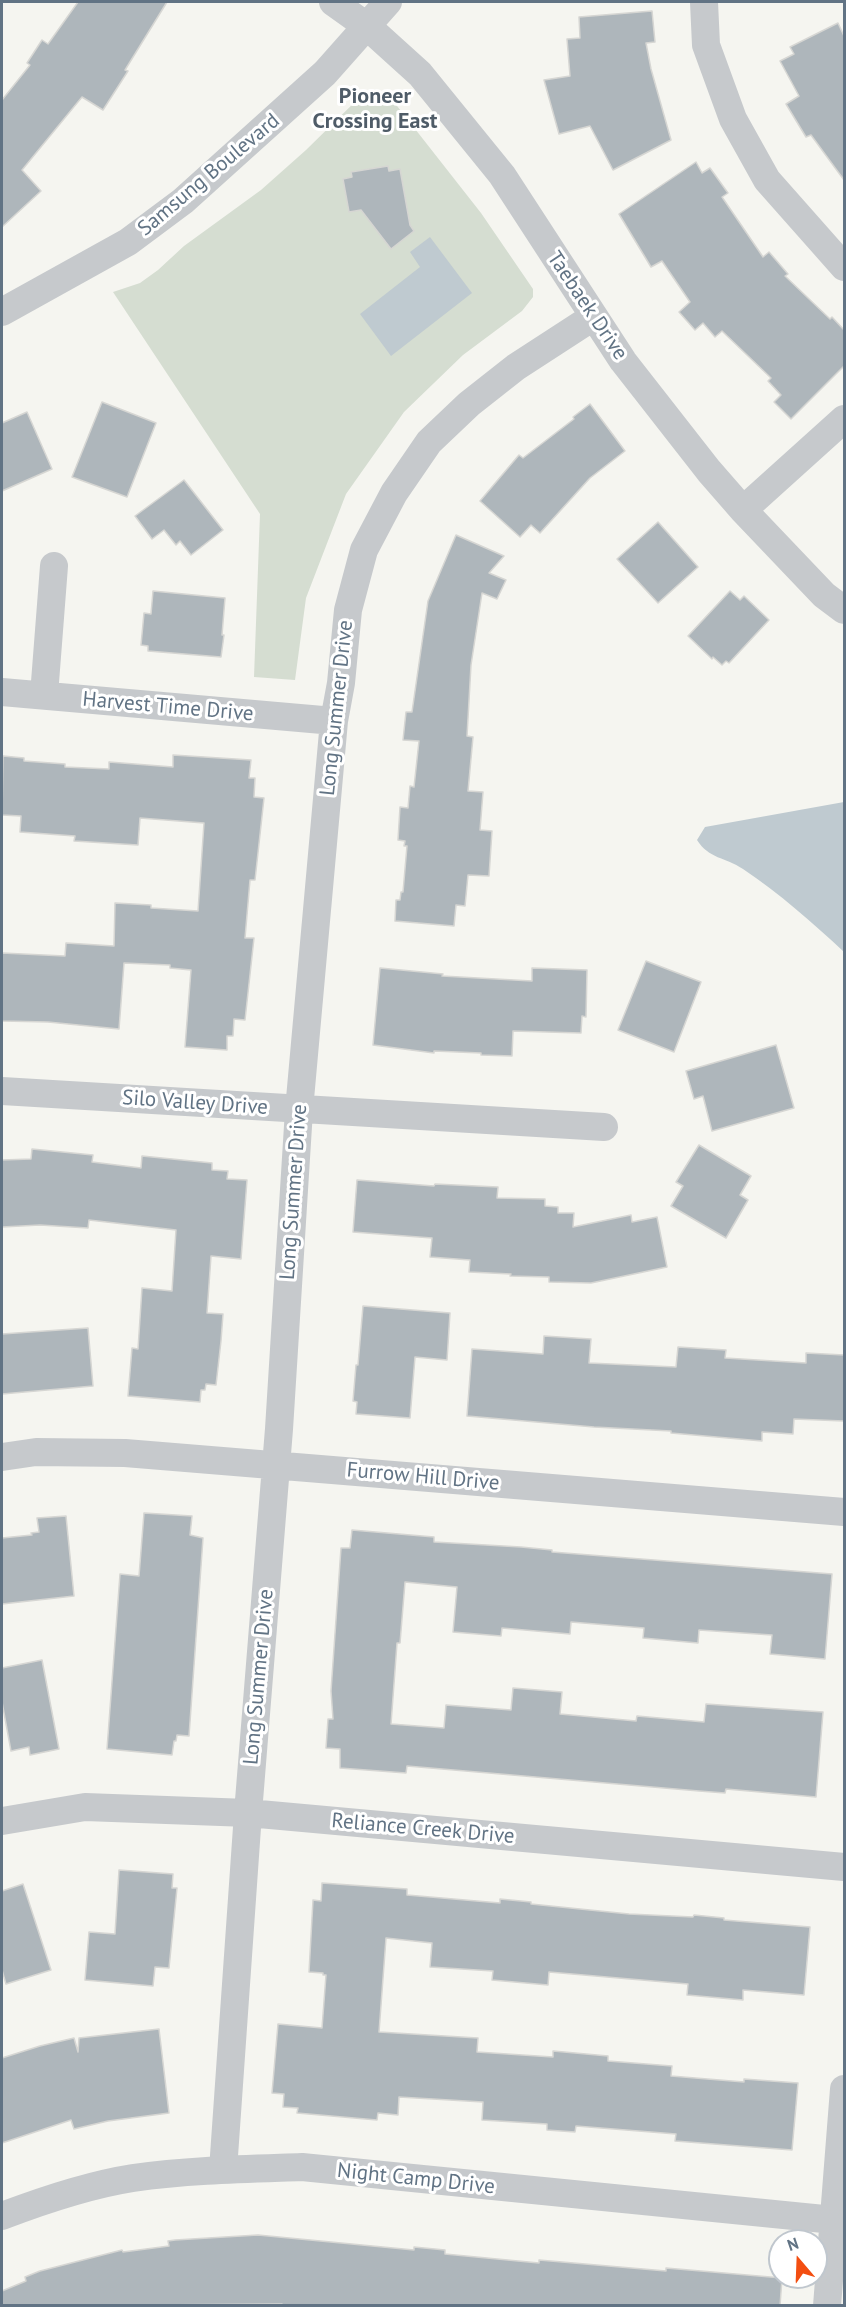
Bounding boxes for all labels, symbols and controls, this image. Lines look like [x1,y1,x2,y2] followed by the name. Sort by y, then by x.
[313,84,437,136] district label: Pioneer Crossing East
[133,108,285,242] street label: Samsung Boulevard
[541,247,633,365] street label: Taebaek Drive
[315,619,359,797] street label: Long Summer Drive
[81,687,255,727] street label: Harvest Time Drive
[121,1085,269,1121] street label: Silo Valley Drive
[275,1103,313,1281] street label: Long Summer Drive
[346,1458,500,1496] street label: Furrow Hill Drive
[239,1588,279,1766] street label: Long Summer Drive
[330,1808,516,1850] street label: Reliance Creek Drive
[336,2158,496,2200] street label: Night Camp Drive
[768,2229,828,2289] north arrow
[785,2233,801,2255] text: N

